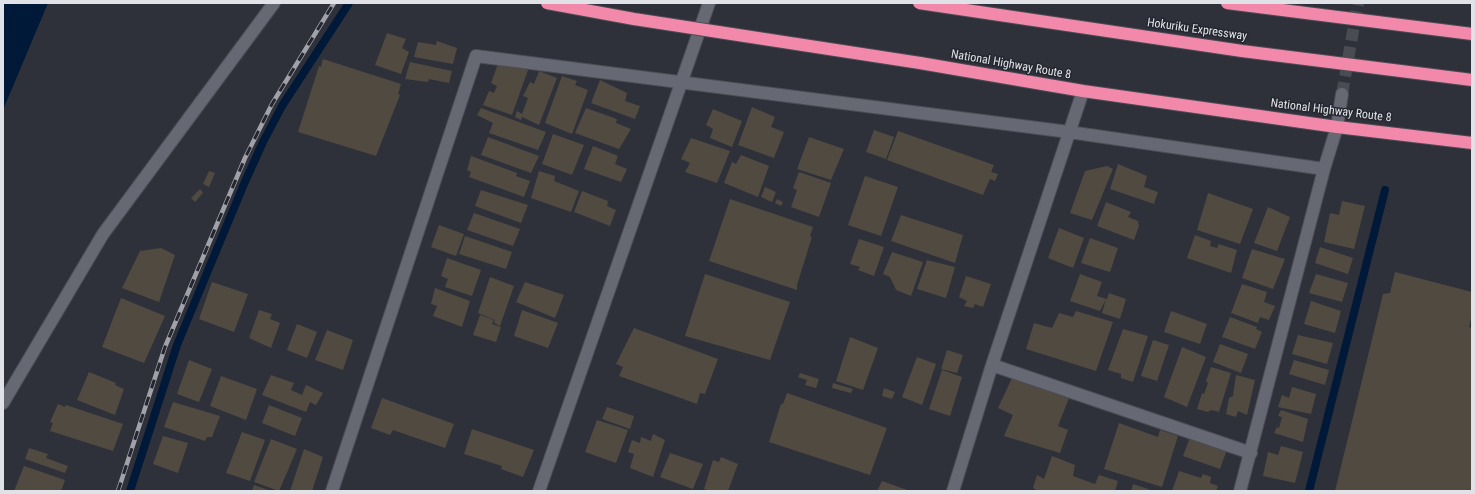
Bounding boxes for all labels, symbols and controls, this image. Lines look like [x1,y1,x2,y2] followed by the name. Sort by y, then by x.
[1146,16,1248,44] street label: Hokuriku Expressway
[950,47,1072,83] street label: National Highway Route 8
[1270,96,1392,126] street label: National Highway Route 8

